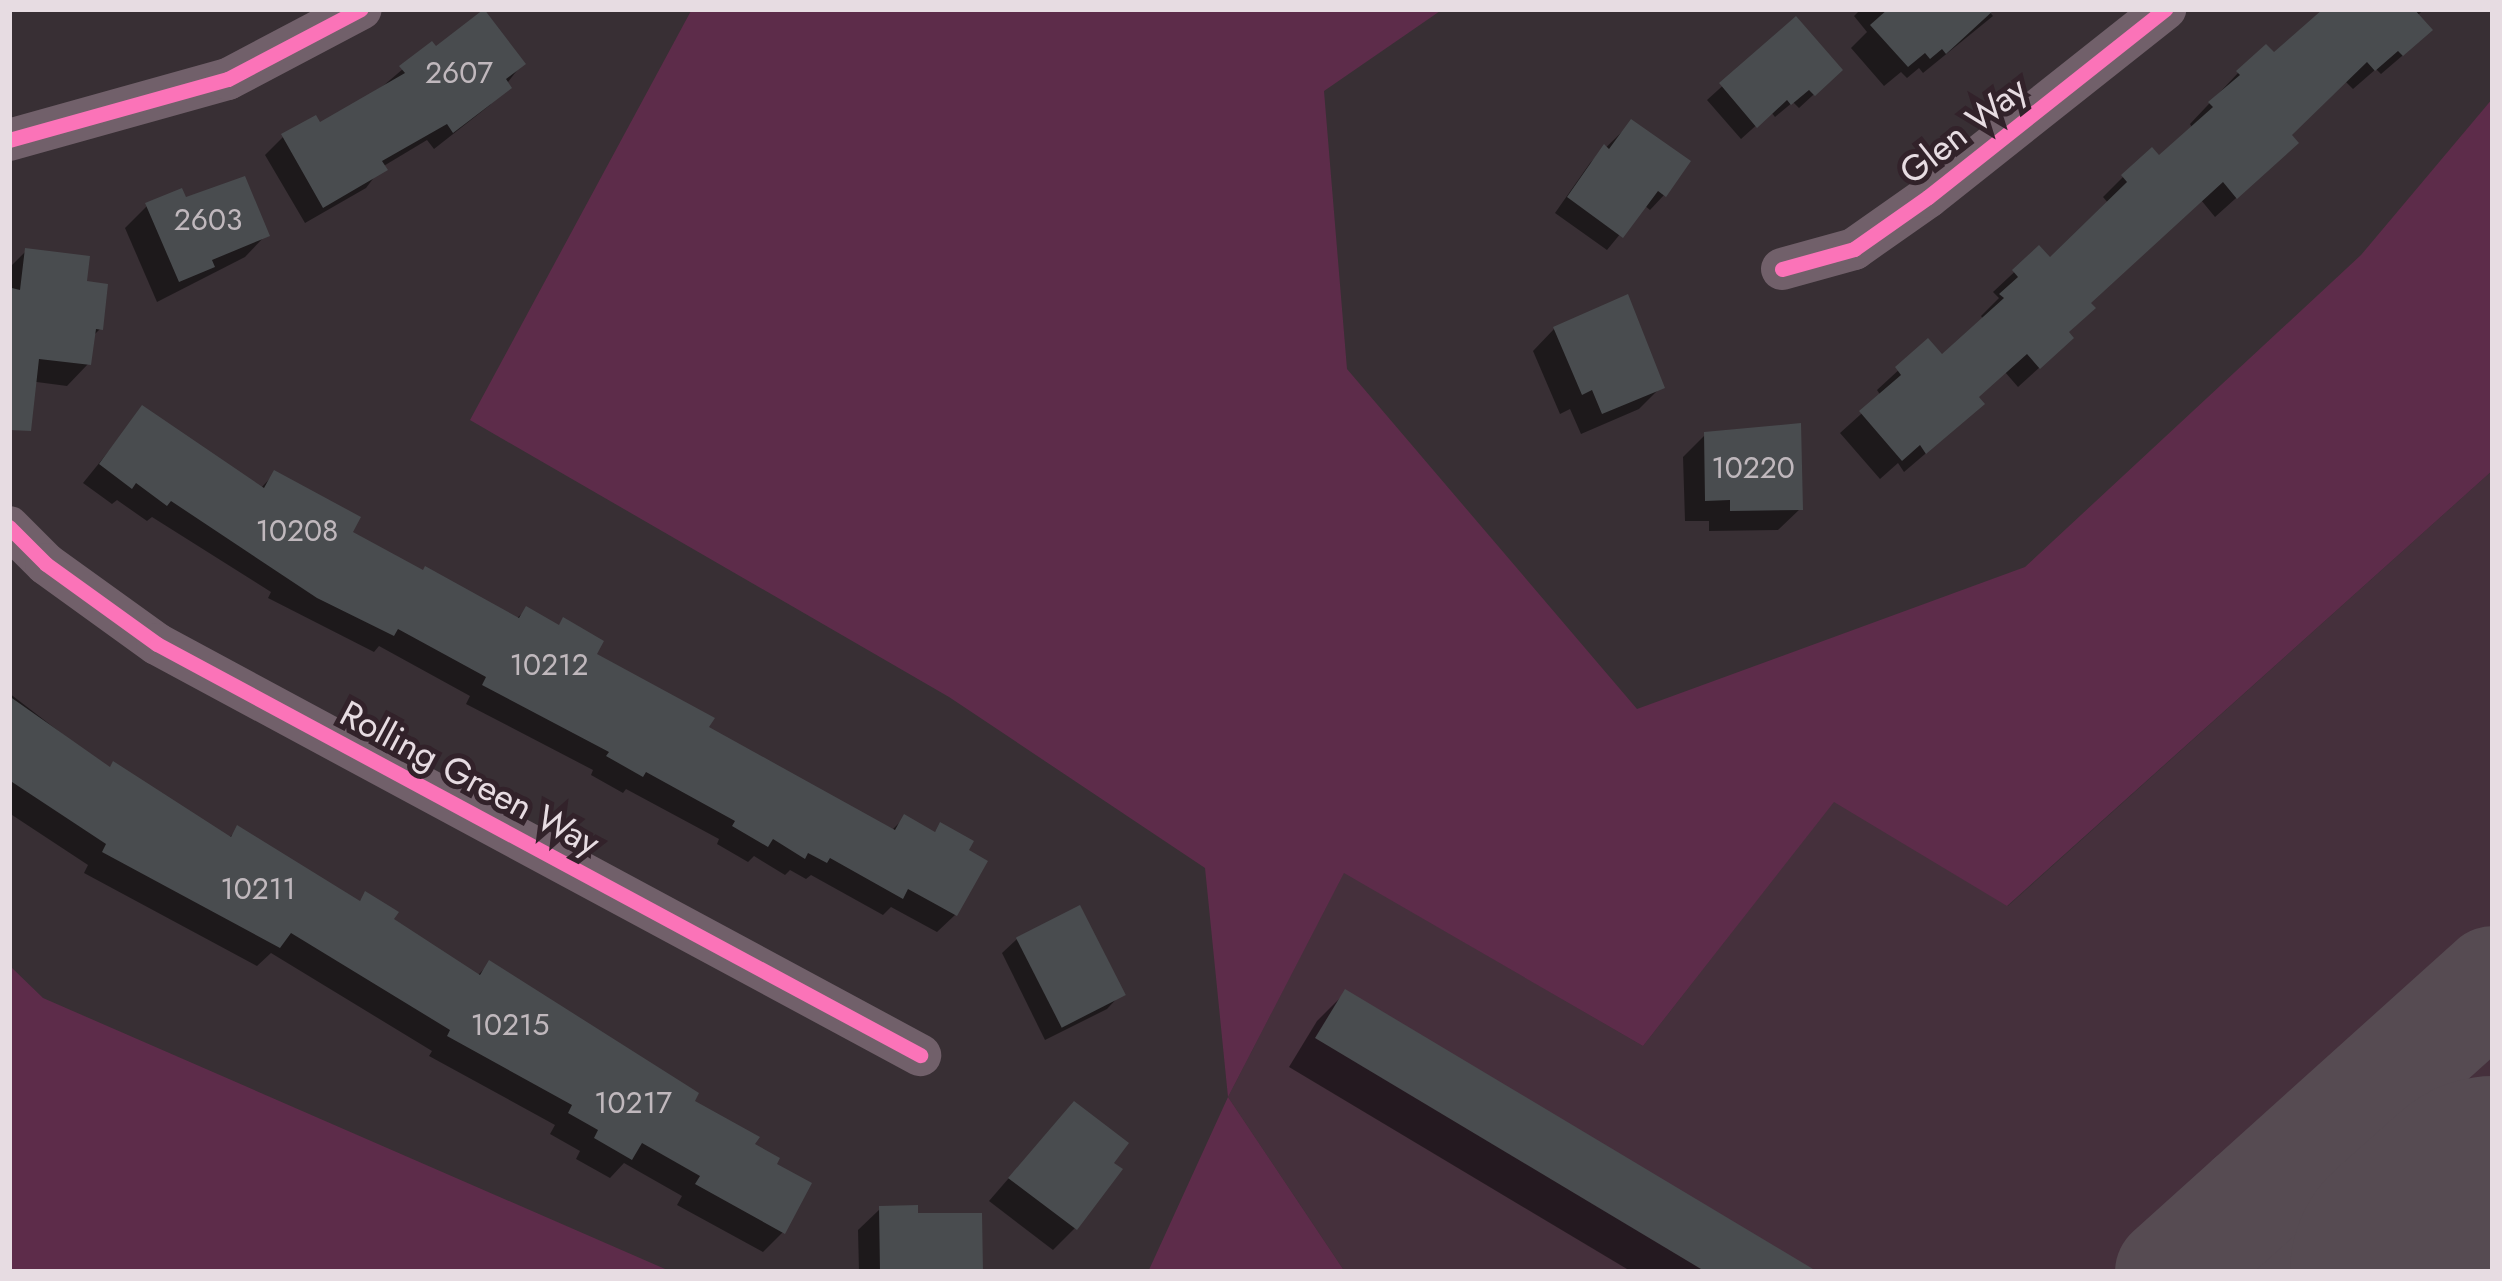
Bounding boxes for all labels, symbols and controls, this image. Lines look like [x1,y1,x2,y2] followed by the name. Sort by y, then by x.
[425,55,493,91] house number: 2607
[1891,67,2035,193] street label: Glen Way
[174,202,242,238] house number: 2603
[1711,450,1795,486] house number: 10220
[256,513,338,549] house number: 10208
[509,647,589,683] house number: 10212
[333,691,607,865] street label: Rolling Green Way
[220,871,296,907] house number: 10211
[471,1007,549,1043] house number: 10215
[594,1085,672,1121] house number: 10217

